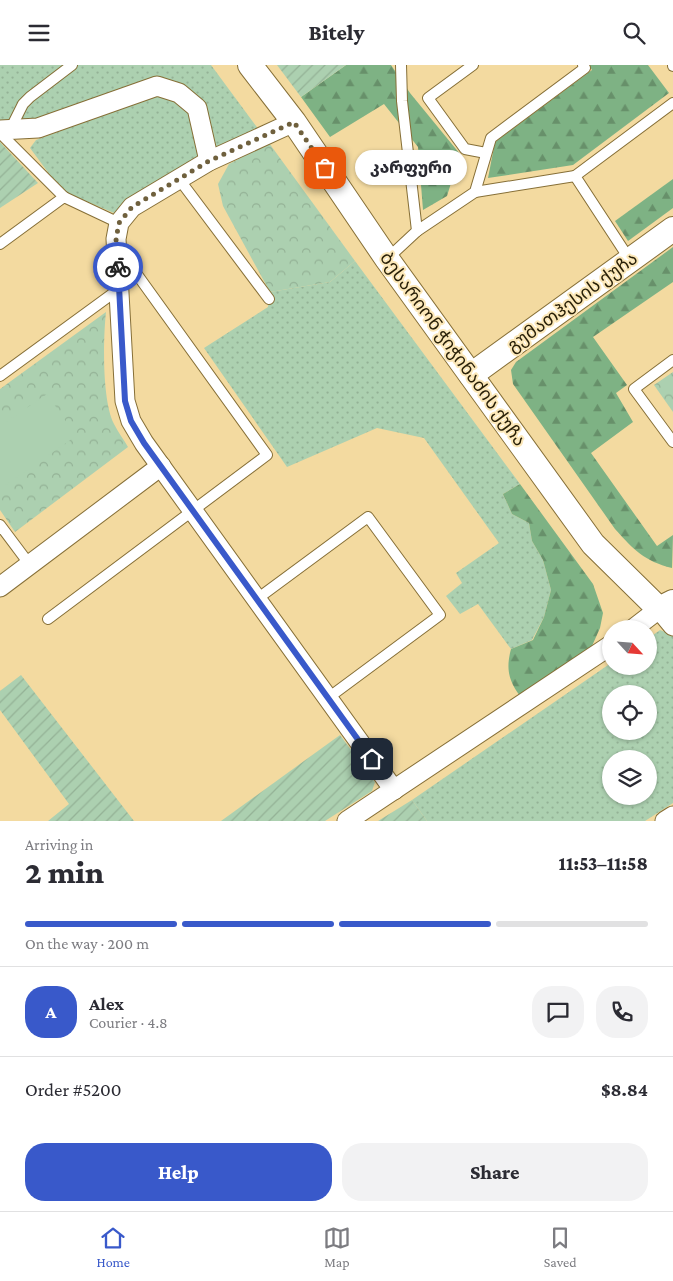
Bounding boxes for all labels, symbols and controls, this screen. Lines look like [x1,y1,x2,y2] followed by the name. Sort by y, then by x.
[25,19,53,47] icon: menu
[620,19,648,47] icon: search
[309,20,364,45] text: Bitely
[304,147,346,189] pin
[355,151,468,185] callout: კარფური
[311,154,339,182] icon: bag
[370,159,452,176] text: კარფური
[93,242,143,292] courier
[375,248,530,450] street label: ბესარიონ ჭიჭინაძის ქუჩა
[503,248,642,357] street label: გუმათჰესის ქუჩა
[104,253,132,281] icon: bike
[602,620,658,675] north arrow
[602,620,657,805] map controls
[602,685,657,740] button: locate
[351,738,393,780] pin
[358,745,386,773] icon: home
[602,750,657,805] button: layers
[25,836,93,853] text: Arriving in
[559,853,648,874] text: 11:53–11:58
[25,854,104,890] text: 2 min
[25,935,149,952] text: On the way · 200 m
[532,986,584,1038] button: chat
[596,986,648,1038] button: phone
[89,993,124,1014] text: Alex
[45,1001,57,1022] text: A
[89,1014,168,1031] text: Courier · 4.8
[25,1079,122,1100] text: Order #5200
[601,1079,648,1100] text: $8.84
[25,1143,332,1201] button: Help
[342,1143,648,1201] button: Share
[96,1224,130,1270] tab: Home
[323,1224,351,1270] tab: Map
[544,1224,577,1270] tab: Saved

